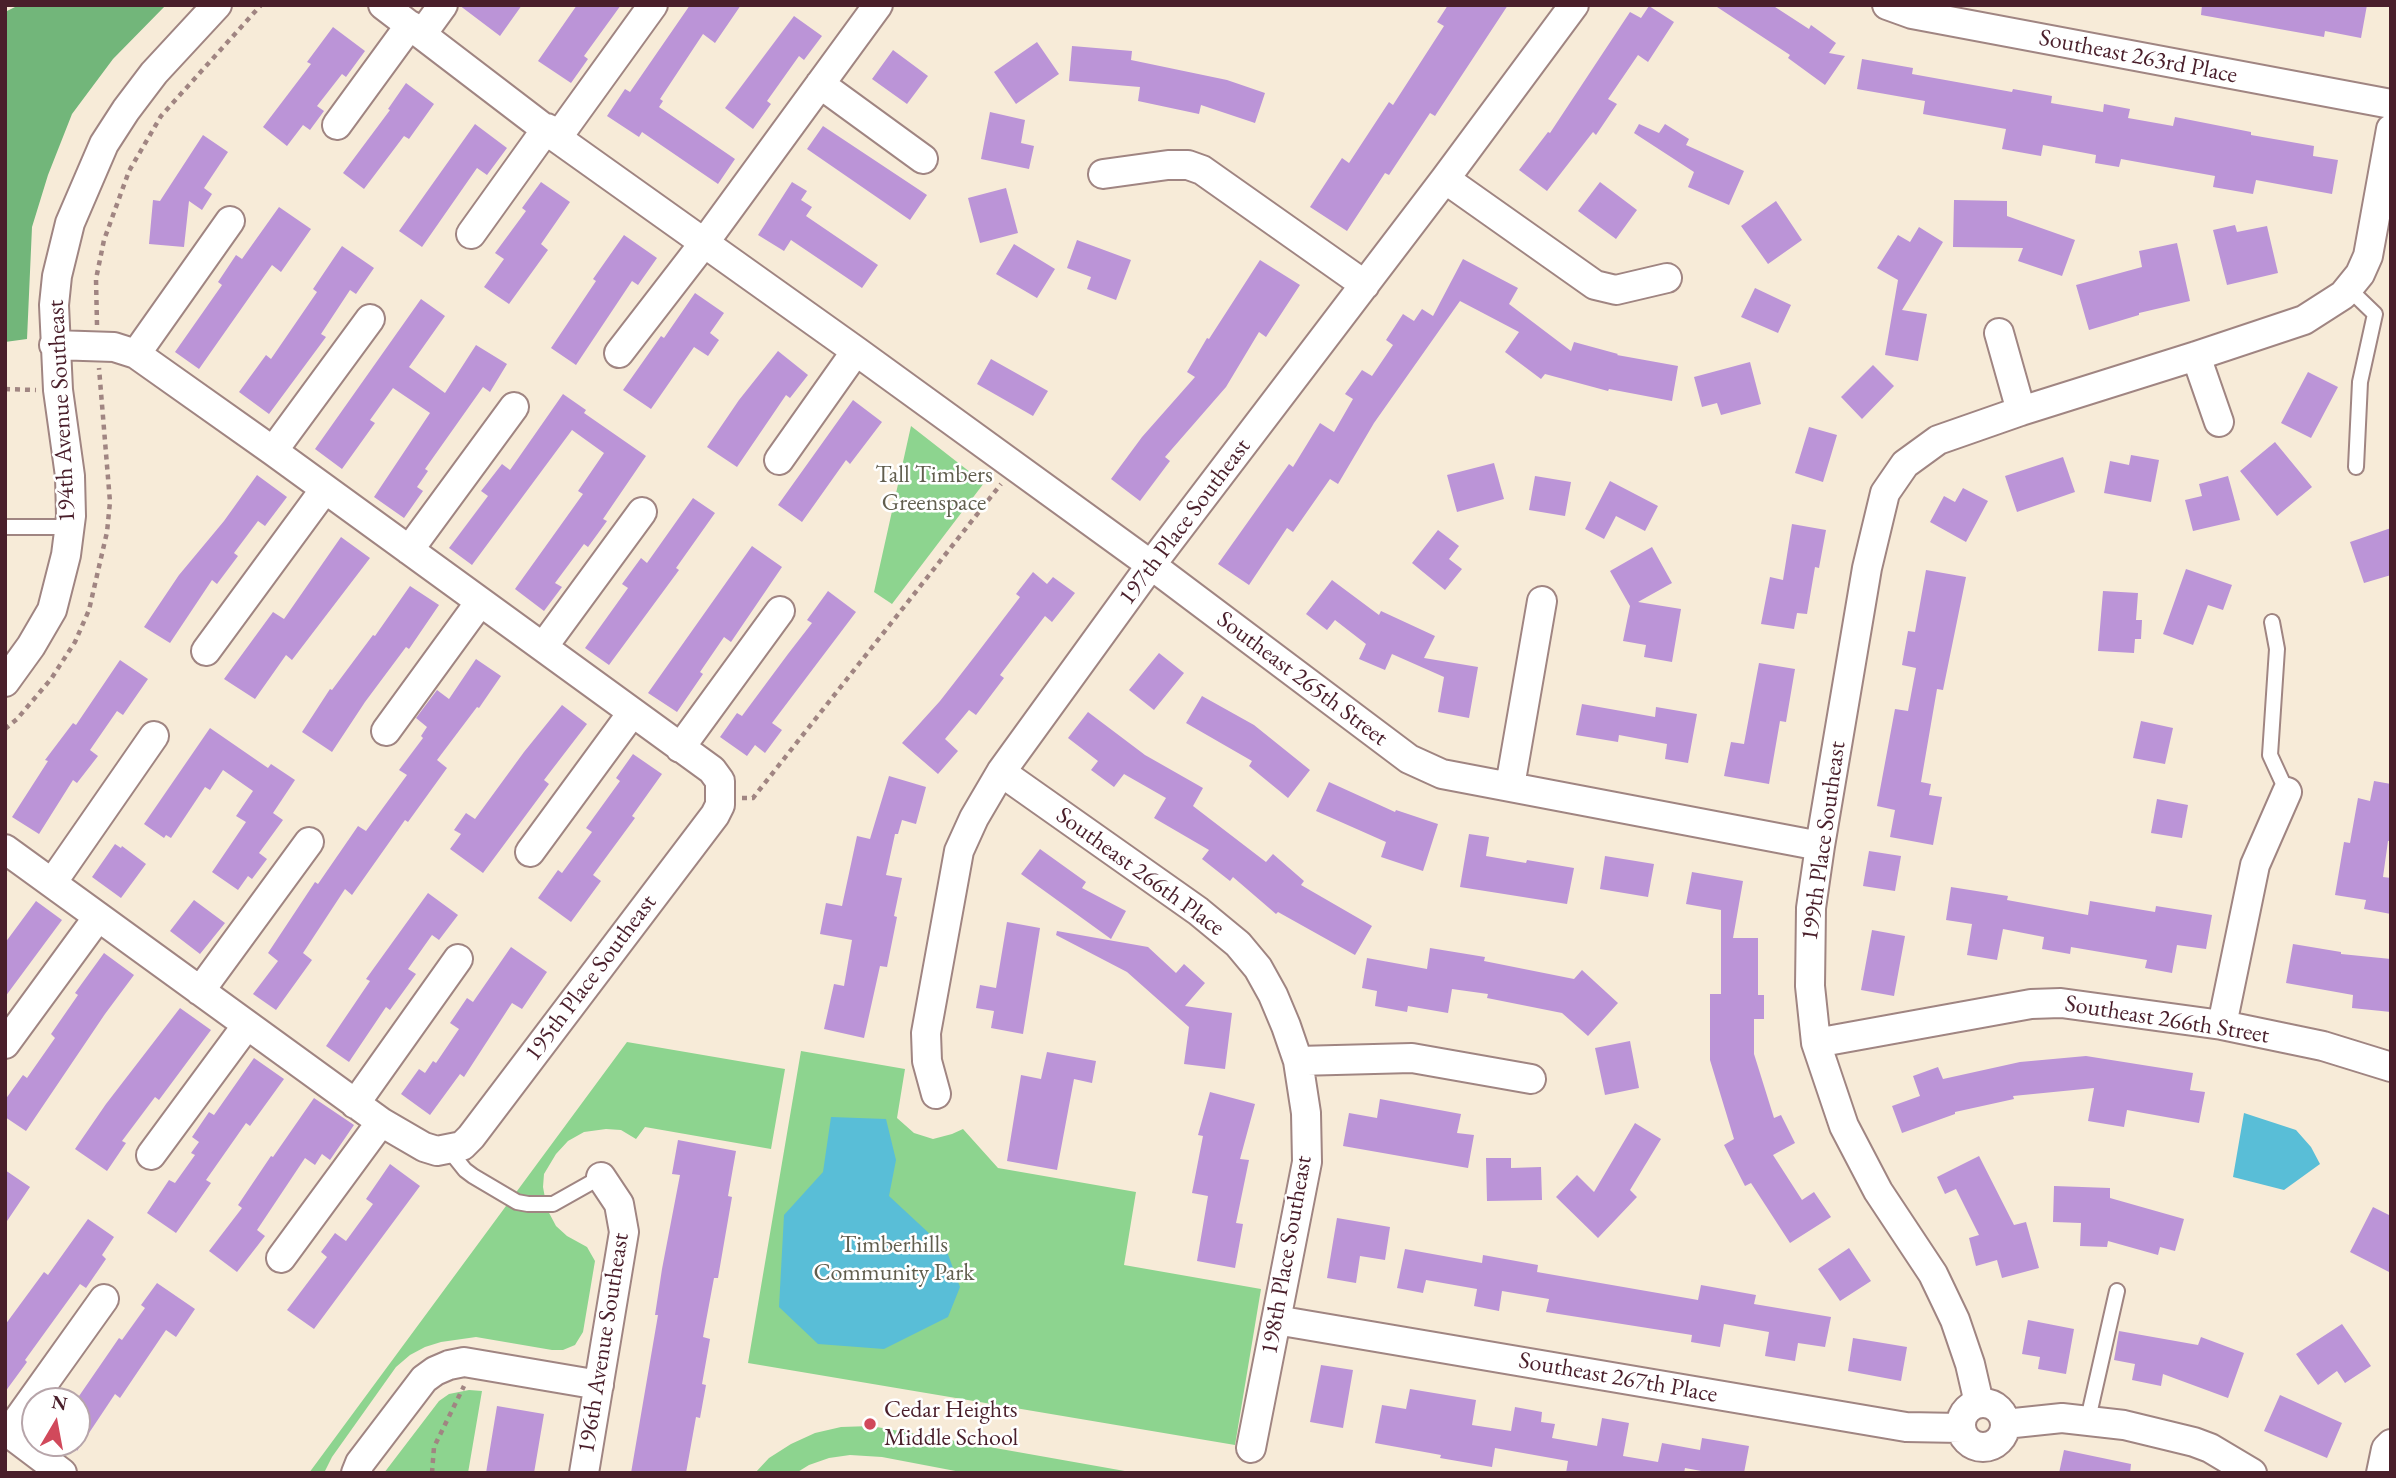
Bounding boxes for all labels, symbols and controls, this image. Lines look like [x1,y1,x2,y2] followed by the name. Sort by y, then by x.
[2036,24,2240,90] street label: Southeast 263rd Place
[42,299,82,523] street label: 194th Avenue Southeast
[1113,433,1257,611] street label: 197th Place Southeast
[875,461,993,517] park label: Tall Timbers Greenspace
[1211,605,1393,753] street label: Southeast 265th Street
[1796,739,1852,943] street label: 199th Place Southeast
[1050,801,1230,943] street label: Southeast 266th Place
[519,889,663,1067] street label: 195th Place Southeast
[2063,990,2271,1050] street label: Southeast 266th Street
[1255,1153,1319,1357] street label: 198th Place Southeast
[572,1231,636,1455] street label: 196th Avenue Southeast
[813,1231,975,1287] park label: Timberhills Community Park
[1516,1346,1720,1410] street label: Southeast 267th Place
[21,1387,91,1457] north arrow
[50,1389,69,1416] text: N
[884,1396,1018,1452] place label: Cedar Heights Middle School
[862,1416,878,1432] marker: Cedar Heights Middle School

